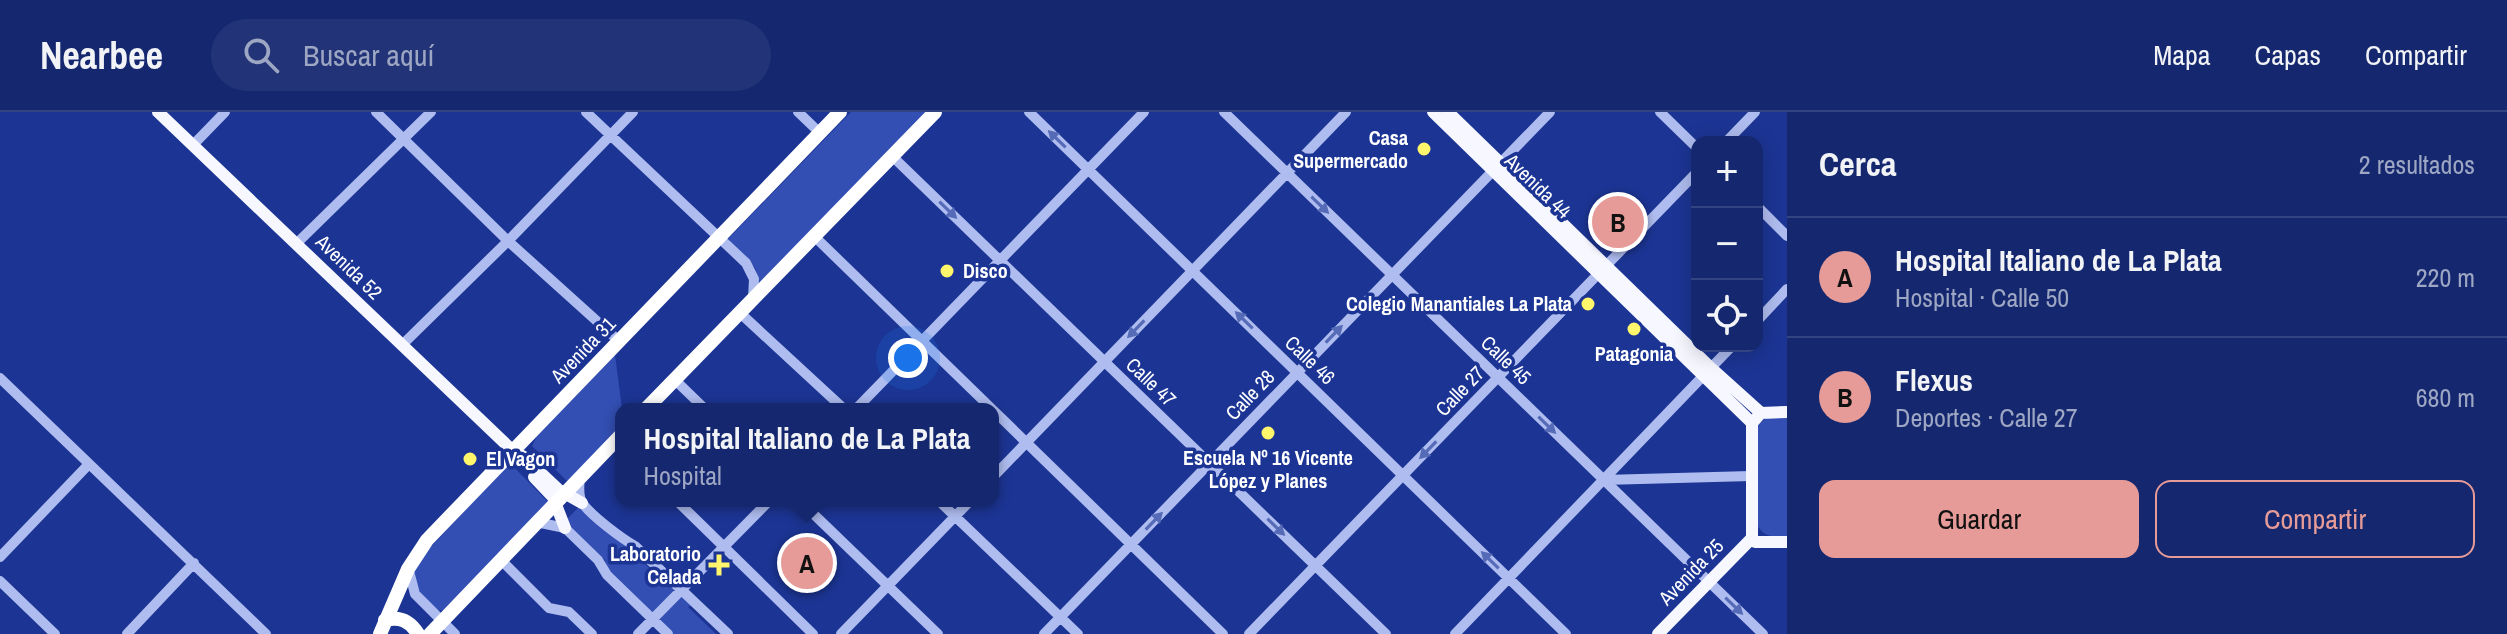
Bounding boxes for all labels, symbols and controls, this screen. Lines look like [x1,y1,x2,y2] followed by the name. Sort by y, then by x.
[211,19,771,91] search box
[40,30,163,81] text: Nearbee
[239,33,283,77] icon: search
[303,35,434,75] text: Buscar aquí
[2153,36,2211,74] text: Mapa
[2255,36,2321,74] text: Capas
[2365,36,2467,74] text: Compartir
[1293,124,1408,174] place label: Casa Supermercado
[1048,131,1067,149] one-way arrow
[1691,136,1763,352] map controls
[1691,136,1763,208] button: +
[1415,140,1433,158] marker: Casa Supermercado
[1819,141,1897,187] text: Cerca
[1499,147,1577,224] street label: Avenida 44
[2359,147,2475,182] text: 2 resultados
[1592,192,1644,252] pin: B
[1310,195,1329,214] one-way arrow
[938,201,957,219] one-way arrow
[1691,208,1763,280] button: −
[310,228,388,305] street label: Avenida 52
[1895,240,2222,280] text: Hospital Italiano de La Plata
[963,257,1008,284] place label: Disco
[1837,260,1853,295] text: A
[2416,260,2475,295] text: 220 m
[938,262,956,280] marker: Disco
[1691,280,1763,352] button: locate
[1895,280,2069,315] text: Hospital · Calle 50
[1346,290,1572,317] place label: Colegio Manantiales La Plata
[1579,295,1597,313] marker: Colegio Manantiales La Plata
[544,311,621,389] street label: Avenida 31
[1235,311,1254,330] one-way arrow
[1128,319,1146,338] one-way arrow
[1625,320,1643,338] marker: Patagonia
[1324,325,1343,344] one-way arrow
[1279,329,1341,390] street label: Calle 46
[1475,329,1537,390] street label: Calle 45
[888,338,928,378] your location
[1595,340,1673,367] place label: Patagonia
[1120,351,1182,412] street label: Calle 47
[1429,360,1490,422] street label: Calle 27
[1895,360,1973,400] text: Flexus
[1219,364,1280,426] street label: Calle 28
[1837,380,1853,415] text: B
[2416,380,2475,415] text: 680 m
[1895,400,2078,435] text: Deportes · Calle 27
[615,403,999,507] popup
[1537,415,1556,434] one-way arrow
[644,418,970,458] text: Hospital Italiano de La Plata
[1259,424,1277,442] marker: Escuela Nº 16 Vicente López y Planes
[1419,440,1437,459] one-way arrow
[1183,444,1353,494] place label: Escuela Nº 16 Vicente López y Planes
[486,445,555,472] place label: El Vagon
[461,450,479,468] marker: El Vagon
[644,458,722,493] text: Hospital
[1819,480,2139,558] button: Guardar
[2155,480,2475,558] button: Compartir
[1144,512,1162,531] one-way arrow
[1266,518,1285,536] one-way arrow
[781,533,833,593] pin: A
[1652,533,1729,611] street label: Avenida 25
[610,540,701,590] place label: Laboratorio Celada
[1481,551,1500,570] one-way arrow
[708,554,730,576] marker: Laboratorio Celada
[1724,596,1743,615] one-way arrow

